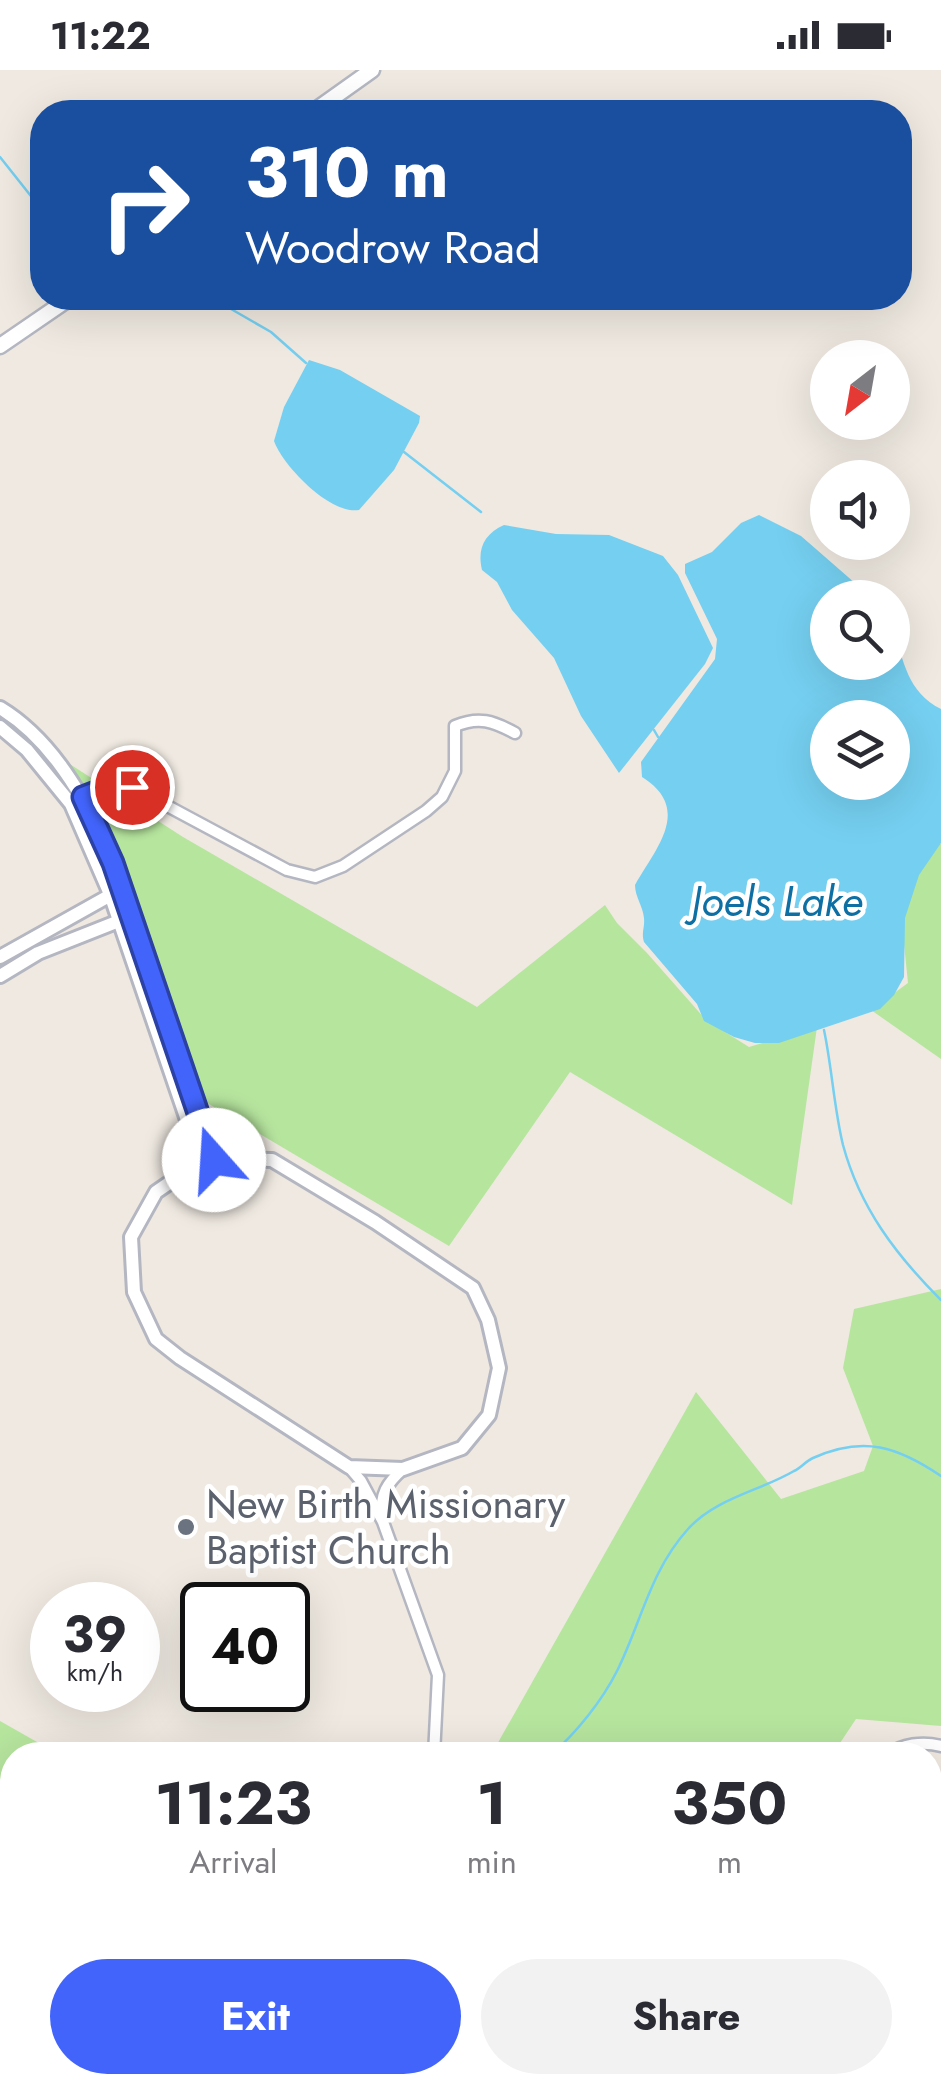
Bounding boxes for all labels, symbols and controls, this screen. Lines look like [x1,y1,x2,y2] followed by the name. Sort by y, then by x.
[50,8,151,63] text: 11:22
[245,122,449,223] text: 310 m
[80,140,210,270] icon: right
[245,215,541,280] text: Woodrow Road
[810,340,910,440] north arrow
[810,340,910,800] map controls
[810,460,910,560] button: sound
[810,580,910,680] button: search
[810,700,910,800] button: layers
[90,745,175,830] pin
[105,760,160,815] icon: arrive
[684,871,863,932] water label: Joels Lake
[162,1108,266,1212] position arrow
[206,1475,566,1579] place label: New Birth Missionary Baptist Church
[175,1516,197,1538] marker: New Birth Missionary Baptist Church
[180,1582,310,1712] speed limit sign: 40
[63,1598,127,1671] text: 39
[67,1654,123,1690] text: km/h
[155,1760,312,1847] text: 11:23
[476,1760,507,1847] text: 1
[672,1760,787,1847] text: 350
[189,1839,277,1885] text: Arrival
[467,1839,517,1885] text: min
[717,1839,742,1885] text: m
[50,1959,461,2074] button: Exit
[481,1959,892,2074] button: Share

